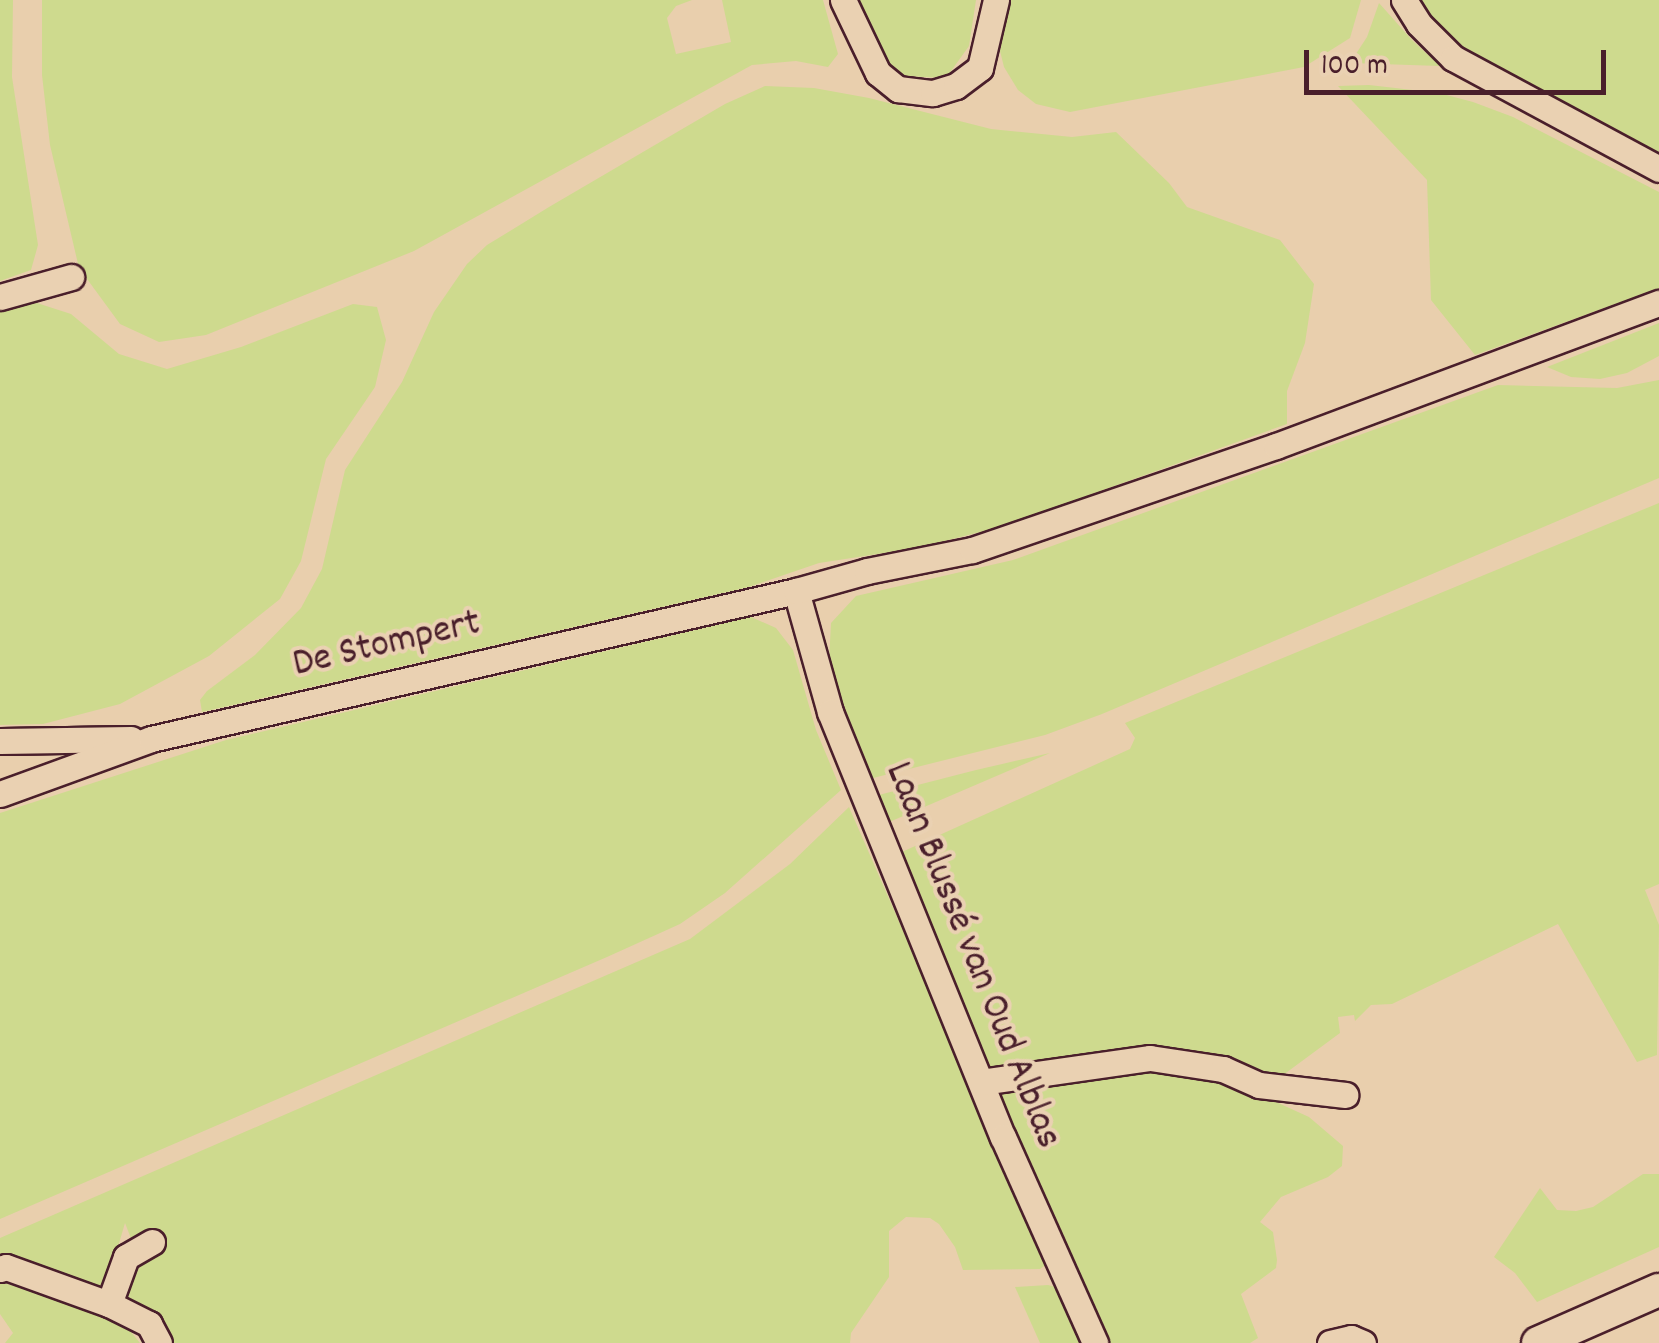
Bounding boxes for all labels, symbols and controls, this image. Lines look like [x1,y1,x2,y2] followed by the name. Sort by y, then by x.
[1309,30,1612,92] scale bar
[1321,46,1388,89] text: 100 m
[289,601,485,691] street label: De Stompert
[872,756,1070,1156] street label: Laan Blussé van Oud Alblas

